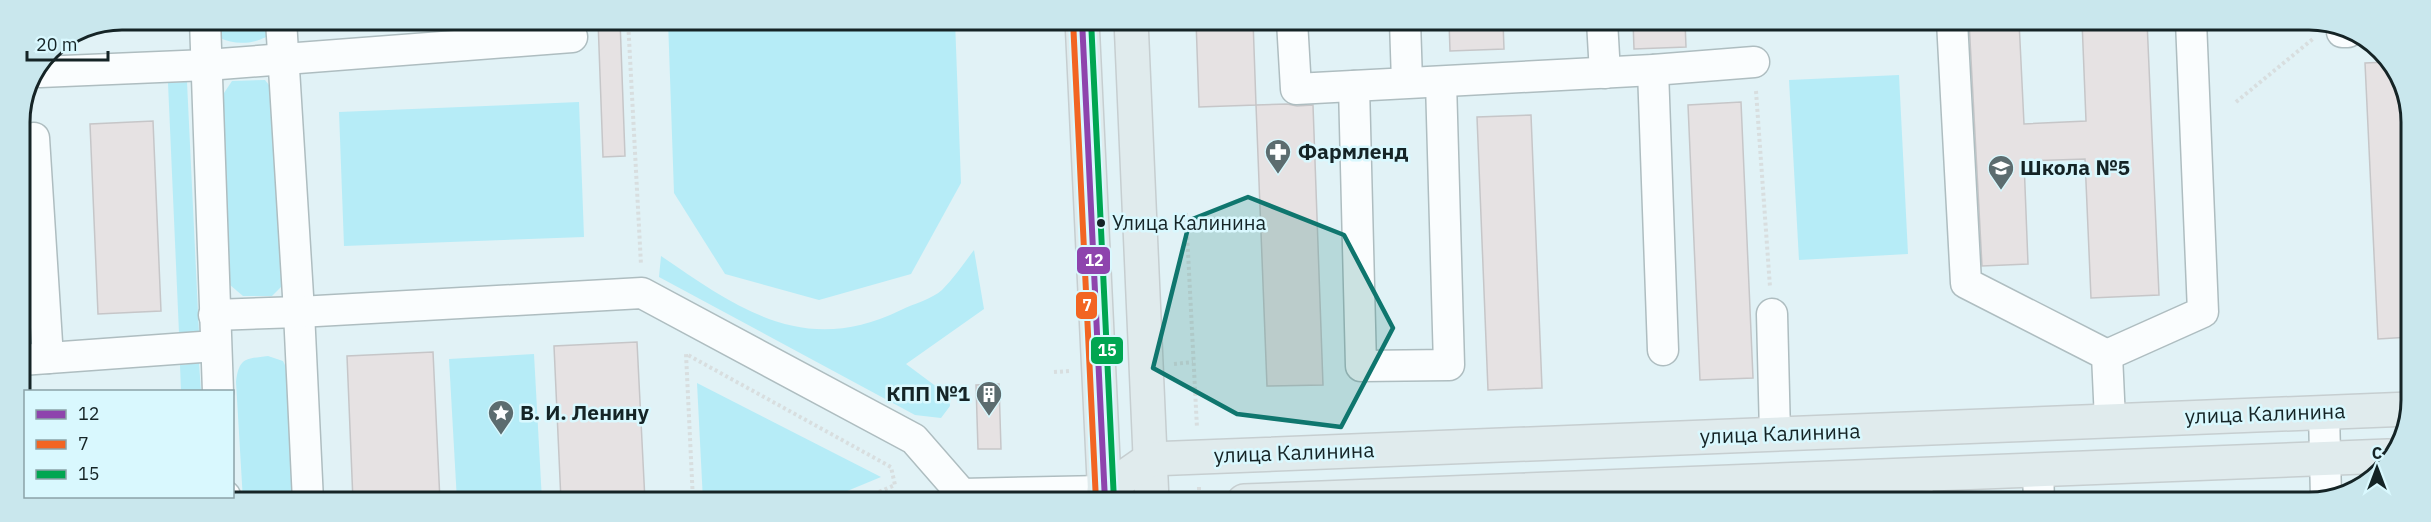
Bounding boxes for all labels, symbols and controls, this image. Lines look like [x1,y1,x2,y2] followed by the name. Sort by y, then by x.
[27,24,108,62] scale bar
[36,33,78,56] text: 20 m
[1263,137,1293,175] pharmacy icon: Фармленд
[1298,137,1408,165] place label: Фармленд
[1986,153,2016,191] school or university icon: Школа №5
[2020,153,2130,181] place label: Школа №5
[1112,209,1266,236] place label: Улица Калинина
[1095,217,1107,229] marker: Улица Калинина
[1076,246,1111,275] line badge: 12
[1084,250,1104,270] text: 12
[1075,291,1098,320] line badge: 7
[1082,295,1092,315] text: 7
[1090,336,1124,365] line badge: 15
[1097,340,1117,360] text: 15
[886,379,970,407] place label: КПП №1
[974,379,1004,417] building icon: КПП №1
[24,390,234,498] legend
[2184,396,2346,430] street label: улица Калинина
[486,398,516,436] place icon: В. И. Ленину
[520,398,650,426] place label: В. И. Ленину
[78,402,100,425] text: 12
[1699,416,1861,450] street label: улица Калинина
[78,432,89,455] text: 7
[1213,435,1375,469] street label: улица Калинина
[2347,438,2407,498] north arrow
[2372,443,2382,463] text: С
[78,462,100,485] text: 15

